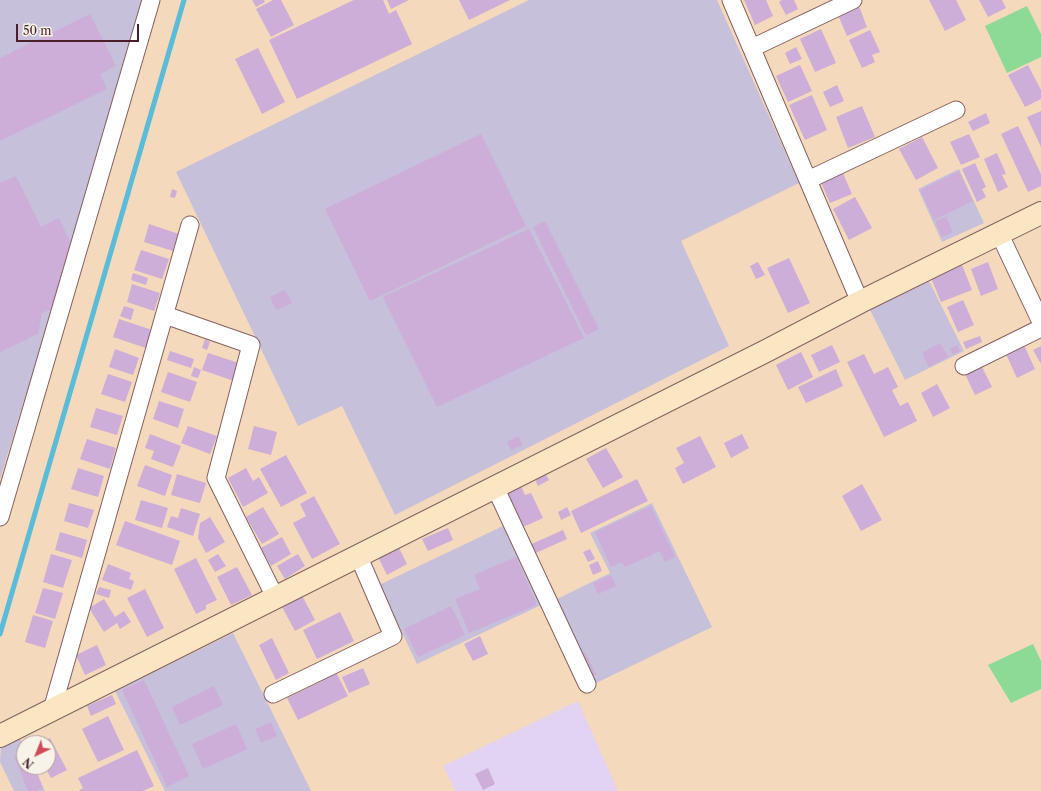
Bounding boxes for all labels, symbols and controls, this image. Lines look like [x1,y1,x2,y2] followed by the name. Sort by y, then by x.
[18,16,141,42] scale bar
[23,23,52,38] text: 50 m
[16,735,56,775] north arrow
[20,755,37,771] text: N

